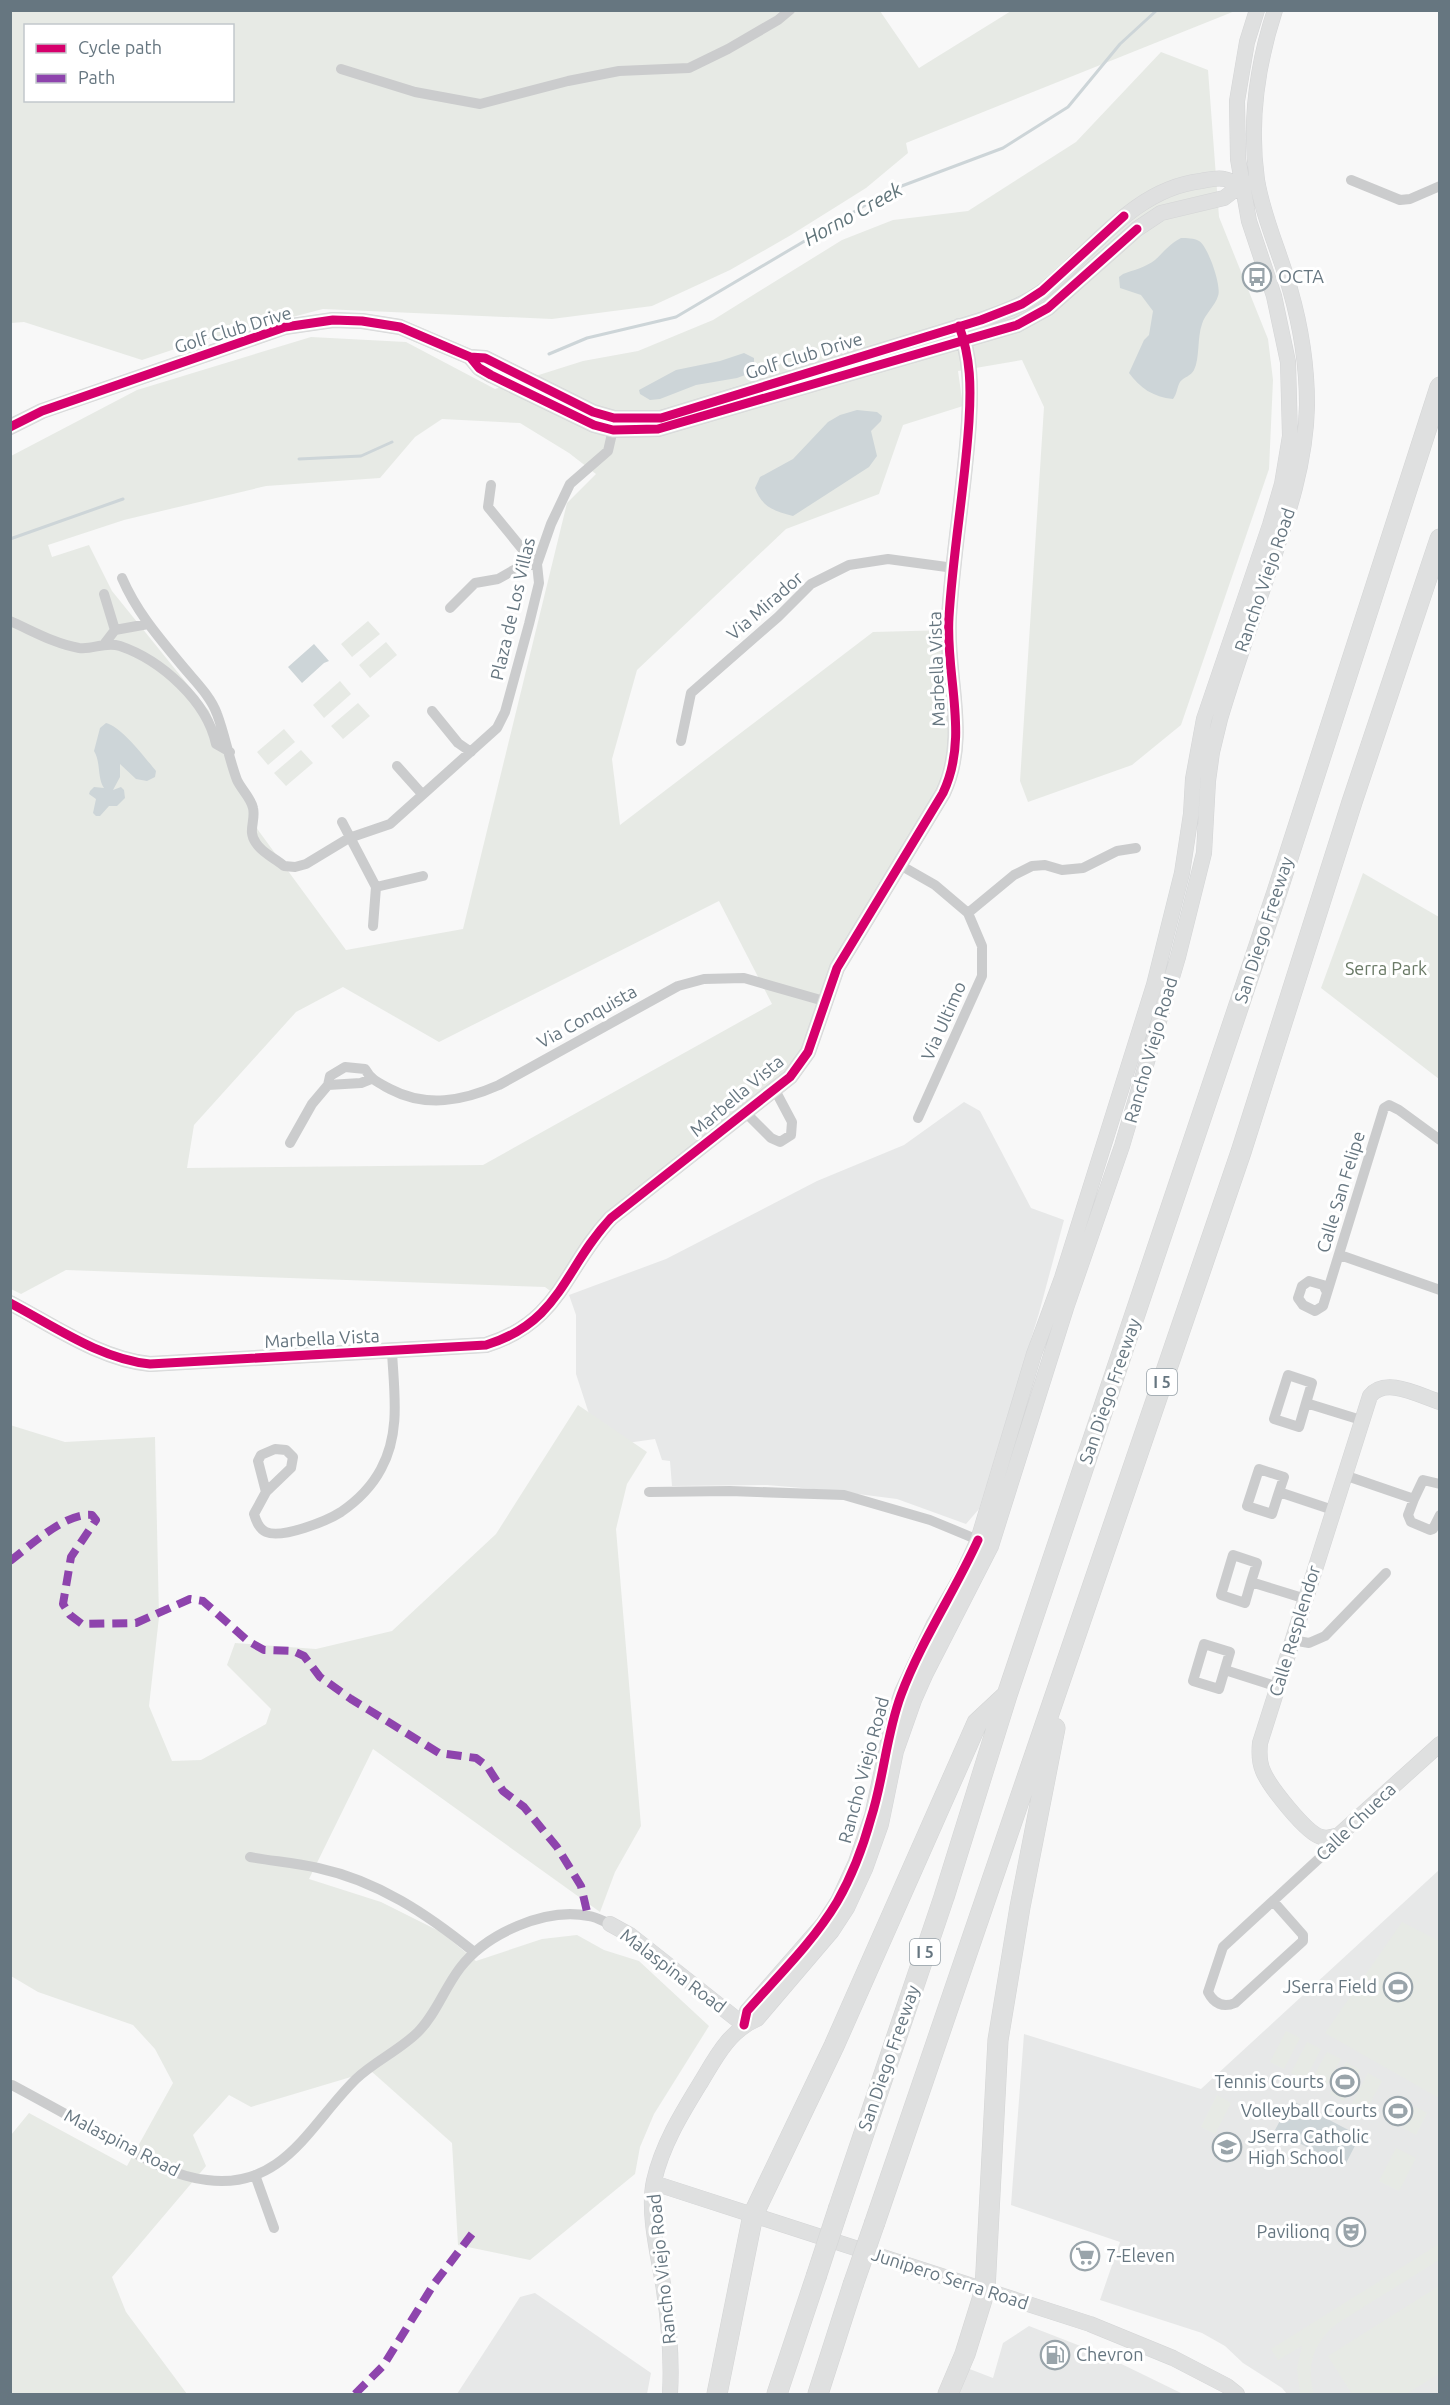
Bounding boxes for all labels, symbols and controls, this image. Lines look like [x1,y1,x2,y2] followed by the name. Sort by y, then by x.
[24,24,234,102] legend
[78,37,162,57] text: Cycle path
[78,67,115,87] text: Path
[799,177,907,250] water label: Horno Creek
[1241,261,1273,293] bus stop icon: OCTA
[1278,266,1324,286] place label: OCTA
[172,302,294,356] street label: Golf Club Drive
[743,328,865,382] street label: Golf Club Drive
[1230,505,1298,654] street label: Rancho Viejo Road
[486,535,538,682] street label: Plaza de Los Villas
[722,567,806,644] street label: Via Mirador
[924,611,948,727] street label: Marbella Vista
[1230,854,1296,1005] street label: San Diego Freeway
[1345,958,1427,978] park label: Serra Park
[1120,974,1180,1125] street label: Rancho Viejo Road
[917,978,969,1063] street label: Via Ultimo
[533,981,640,1052] street label: Via Conquista
[686,1050,787,1140] street label: Marbella Vista
[1312,1129,1368,1255] street label: Calle San Felipe
[1075,1315,1143,1466] street label: San Diego Freeway
[264,1325,380,1351] street label: Marbella Vista
[1147,1369,1177,1395] road number: I 5
[1265,1563,1324,1699] street label: Calle Resplendor
[834,1694,892,1845] street label: Rancho Viejo Road
[1311,1778,1399,1864] street label: Calle Chueca
[617,1924,730,2016] street label: Malaspina Road
[910,1939,940,1965] road number: I 5
[1382,1971,1414,2003] sports icon: JSerra Field
[1283,1976,1377,1996] place label: JSerra Field
[854,1982,922,2133] street label: San Diego Freeway
[1329,2066,1361,2098] sports icon: Tennis Courts
[1215,2071,1324,2091] place label: Tennis Courts
[1382,2095,1414,2127] sports icon: Volleyball Courts
[1241,2100,1377,2120] place label: Volleyball Courts
[61,2104,183,2180] street label: Malaspina Road
[1248,2126,1369,2167] place label: JSerra Catholic High School
[1211,2131,1243,2163] school or university icon: JSerra Catholic High School
[643,2193,679,2345] street label: Rancho Viejo Road
[1335,2216,1367,2248] theatre icon: Pavilionq
[1257,2221,1330,2241] place label: Pavilionq
[1069,2240,1101,2272] supermarket icon: 7-Eleven
[869,2243,1031,2313] street label: Junipero Serra Road
[1106,2245,1175,2265] place label: 7-Eleven
[1039,2339,1071,2371] fuel station icon: Chevron
[1076,2344,1144,2364] place label: Chevron

